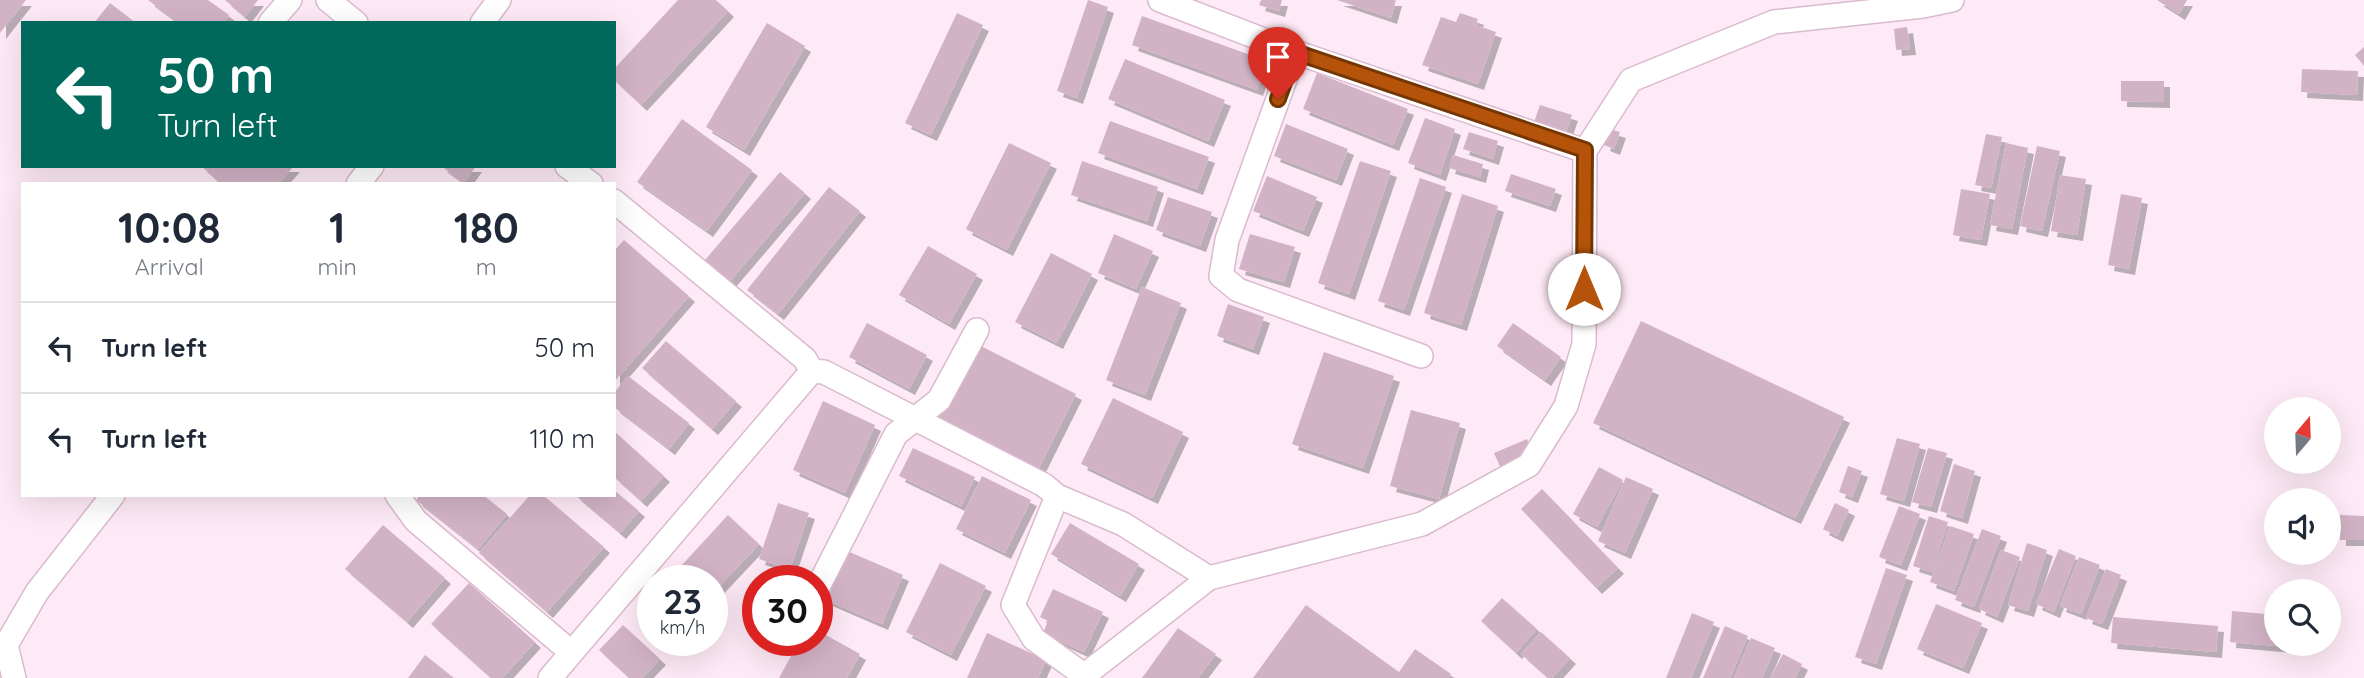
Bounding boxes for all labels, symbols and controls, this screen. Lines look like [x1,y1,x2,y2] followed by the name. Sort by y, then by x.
[1248,27,1308,99] pin
[1259,38,1297,76] icon: arrive
[157,44,274,105] text: 50 m
[42,49,133,140] icon: left
[157,105,278,145] text: Turn left
[118,201,220,254] text: 10:08
[329,201,345,254] text: 1
[454,201,519,254] text: 180
[135,252,204,281] text: Arrival
[318,252,357,281] text: min
[476,252,497,281] text: m
[1547,252,1621,326] position arrow
[42,329,80,367] icon: left
[101,331,208,364] text: Turn left
[535,331,595,364] text: 50 m
[2264,397,2342,474] north arrow
[2264,397,2341,656] map controls
[42,420,80,458] icon: left
[101,422,208,455] text: Turn left
[529,422,595,455] text: 110 m
[2264,488,2341,565] button: sound
[742,565,833,656] speed limit sign: 30
[663,579,702,623] text: 23
[2264,579,2341,656] button: search
[660,616,705,639] text: km/h

